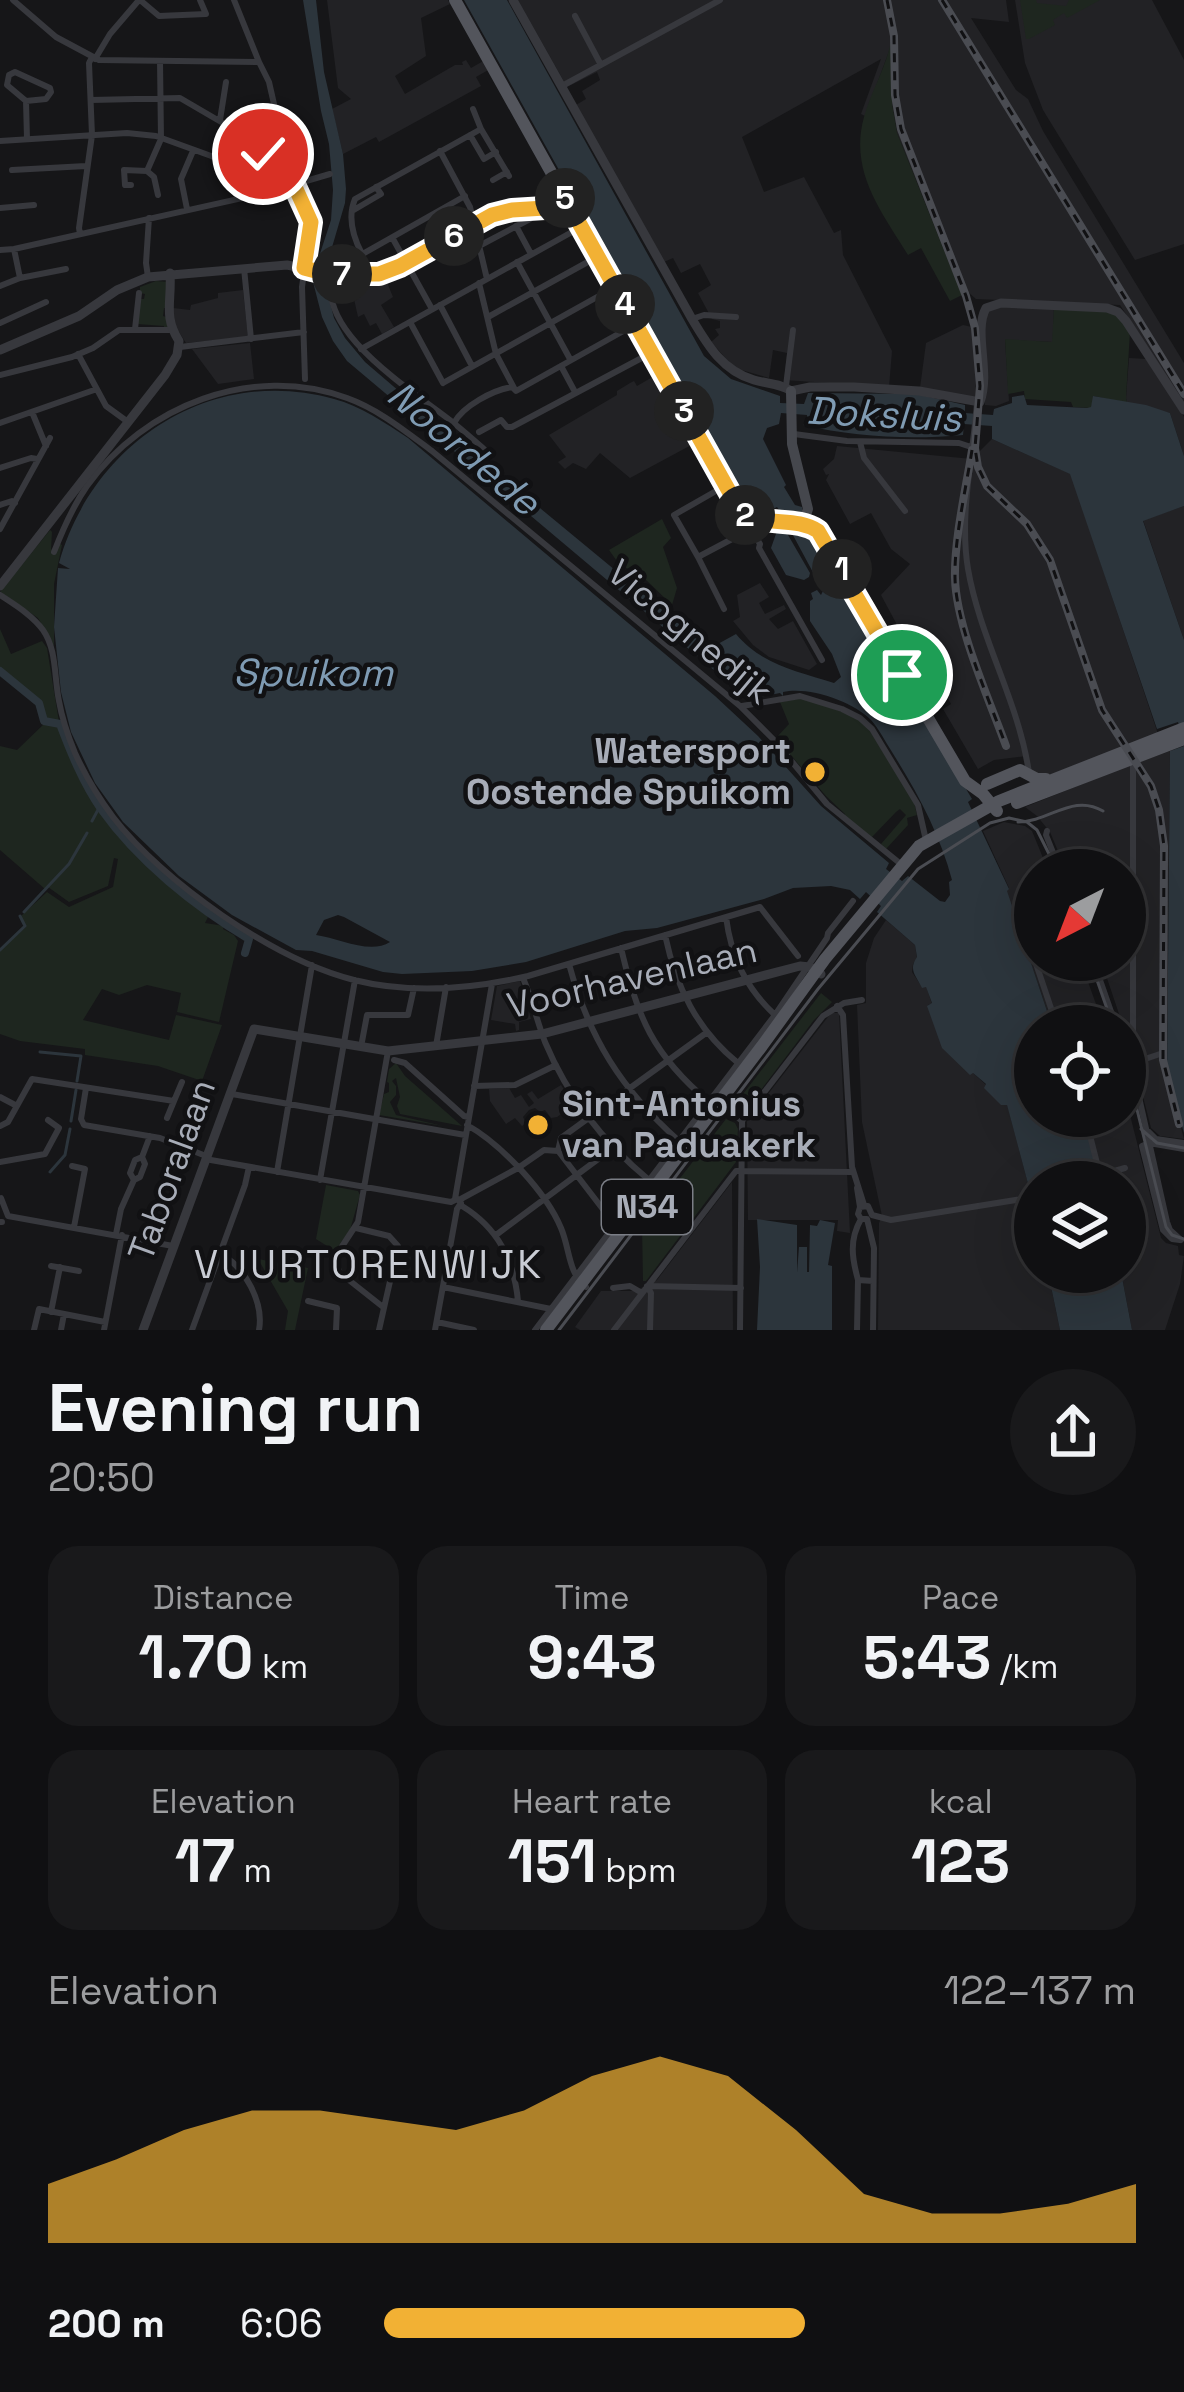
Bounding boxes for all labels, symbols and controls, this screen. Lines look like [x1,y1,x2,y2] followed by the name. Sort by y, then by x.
[212,103,314,205] pin
[230,121,296,187] icon: check
[535,168,595,228] pin: 5
[555,177,575,219] text: 5
[424,206,484,266] pin: 6
[444,215,464,257] text: 6
[312,244,372,304] pin: 7
[333,253,351,295] text: 7
[595,274,655,334] pin: 4
[615,283,636,325] text: 4
[378,370,552,527] water label: Noordede
[654,381,714,441] pin: 3
[806,385,964,443] water label: Doksluis
[674,390,694,432] text: 3
[715,485,775,545] pin: 2
[735,494,755,536] text: 2
[812,539,872,599] pin: 1
[835,548,849,590] text: 1
[598,550,782,714] street label: Vicognedijk
[851,624,953,726] pin
[869,642,935,708] icon: arrive
[233,648,394,697] water label: Spuikom
[466,728,791,815] place label: Watersport Oostende Spuikom
[802,759,828,785] marker: Watersport Oostende Spuikom
[1014,849,1146,981] north arrow
[1014,849,1146,1293] map controls
[503,927,761,1029] street label: Voorhavenlaan
[1014,1005,1146,1137] button: locate
[118,1073,226,1267] street label: Taboralaan
[562,1081,816,1168] place label: Sint-Antonius van Paduakerk
[525,1112,551,1138] marker: Sint-Antonius van Paduakerk
[1014,1161,1146,1293] button: layers
[602,1180,692,1234] road number: N34
[194,1240,544,1289] district label: VUURTORENWIJK
[48,1366,423,1450] text: Evening run
[1010,1369,1136,1495] button: share
[48,1453,155,1502] text: 20:50
[153,1577,294,1619] text: Distance
[554,1577,630,1619] text: Time
[922,1577,999,1619] text: Pace
[139,1619,253,1696] text: 1.70
[527,1619,657,1696] text: 9:43
[863,1619,992,1696] text: 5:43
[253,1646,308,1688] text: km
[992,1646,1058,1688] text: /km
[151,1781,296,1823] text: Elevation
[512,1781,672,1823] text: Heart rate
[929,1781,993,1823] text: kcal
[175,1823,235,1900] text: 17
[508,1823,597,1900] text: 151
[911,1823,1010,1900] text: 123
[235,1850,272,1892] text: m
[597,1850,676,1892] text: bpm
[48,1966,219,2015] text: Elevation
[944,1966,1136,2015] text: 122–137 m
[48,2299,165,2348] text: 200 m
[240,2299,323,2348] text: 6:06

